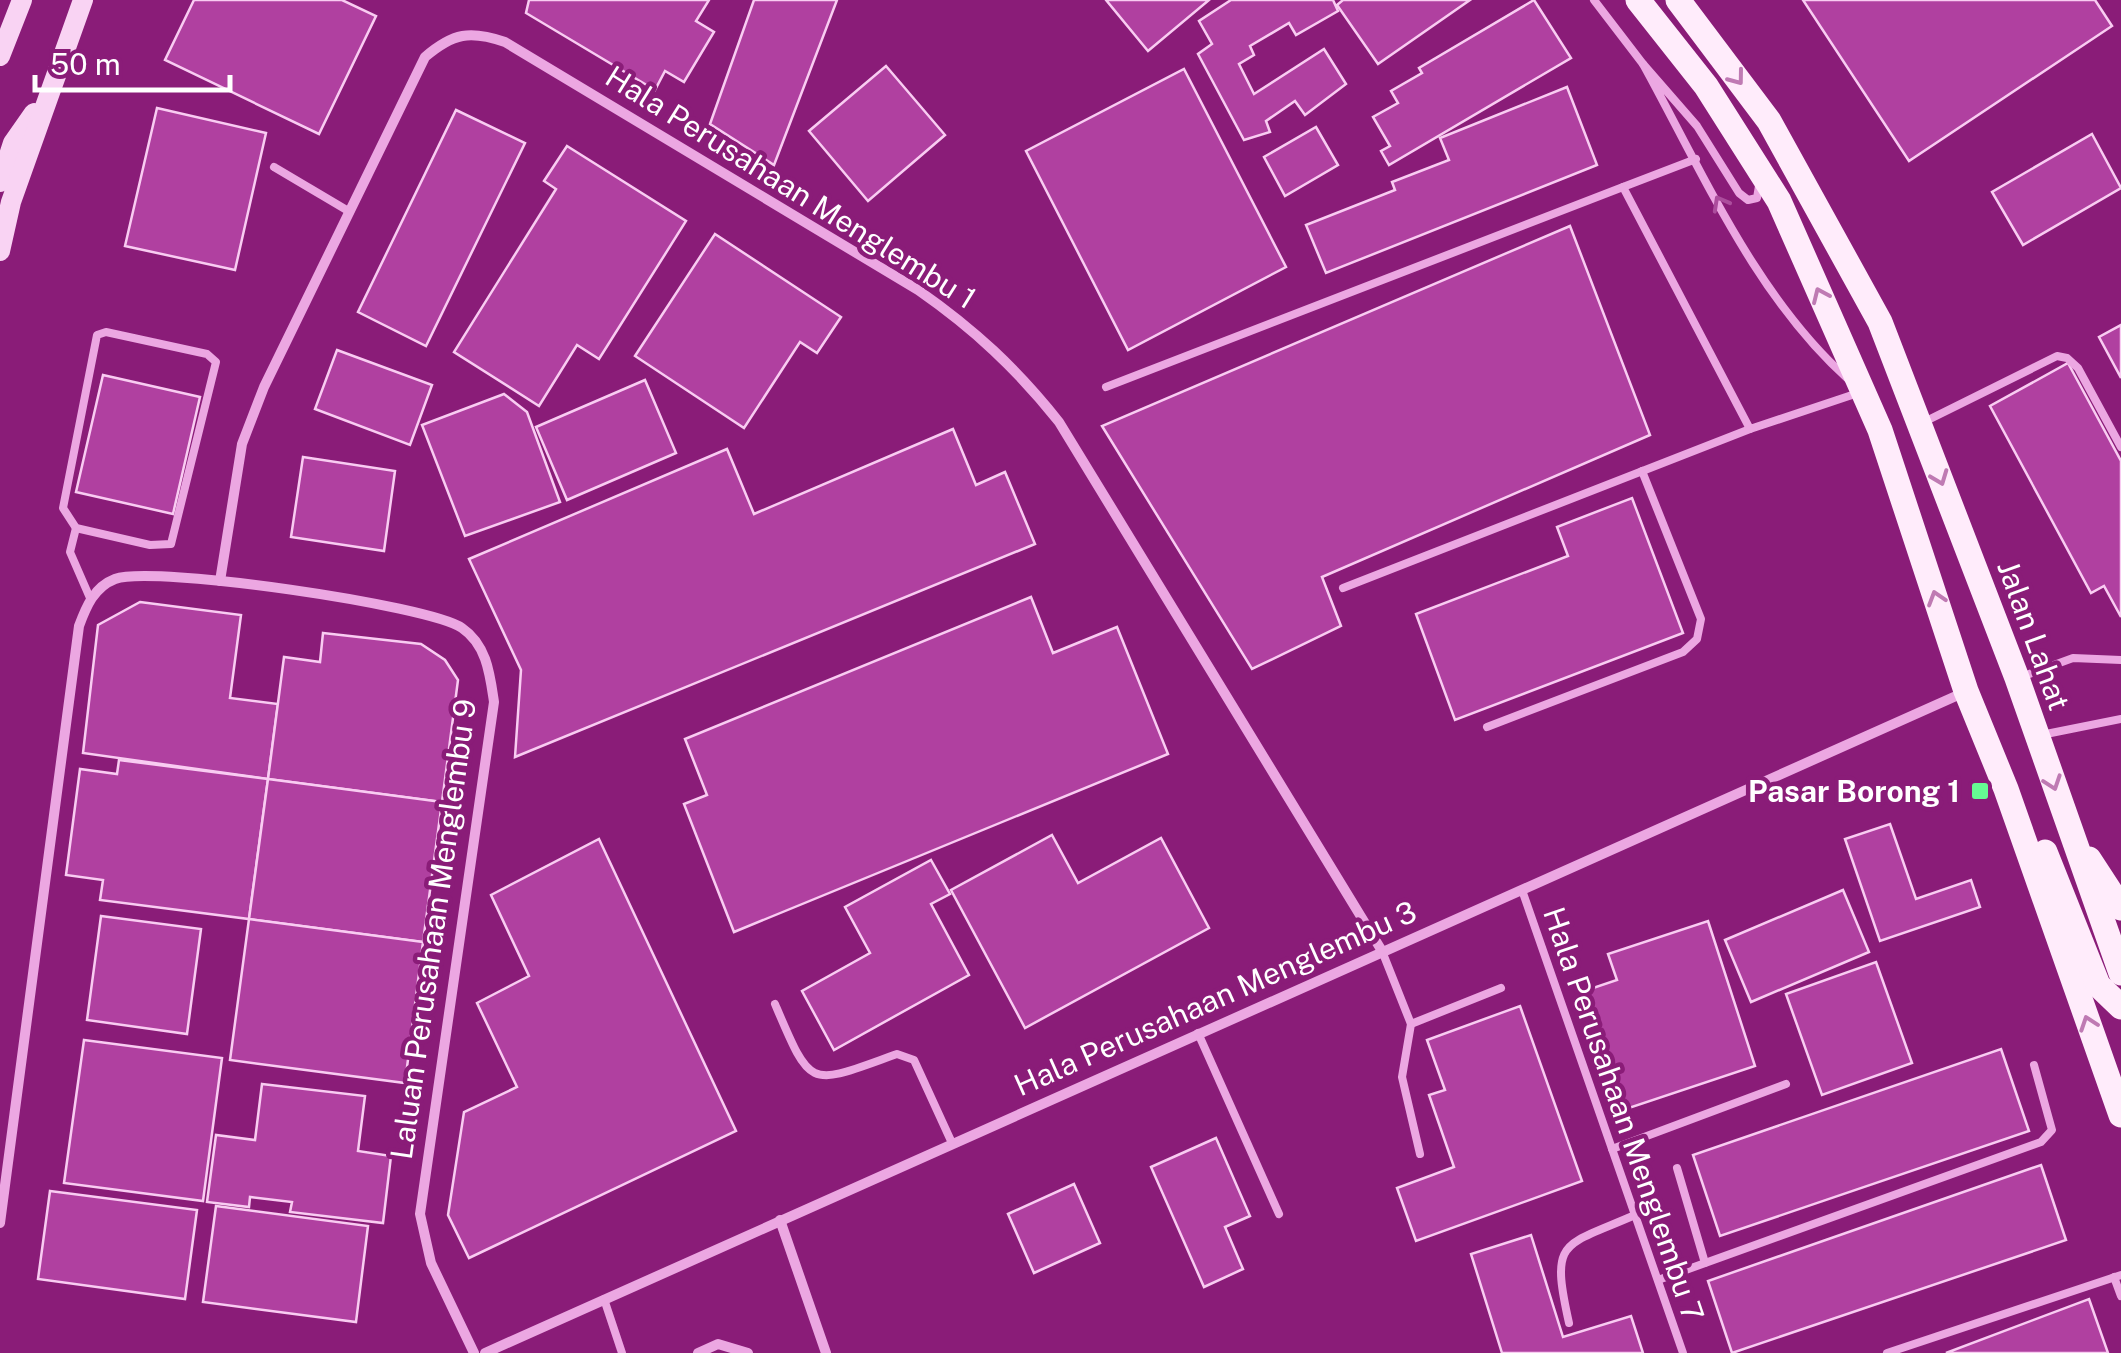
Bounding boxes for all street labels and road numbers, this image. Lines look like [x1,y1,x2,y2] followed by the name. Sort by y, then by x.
[599,58,983,316] street label: Hala Perusahaan Menglembu 1
[1990,555,2078,715] street label: Jalan Lahat
[383,697,483,1161] street label: Laluan Perusahaan Menglembu 9
[1008,893,1422,1103] street label: Hala Perusahaan Menglembu 3
[1536,902,1712,1326] street label: Hala Perusahaan Menglembu 7

